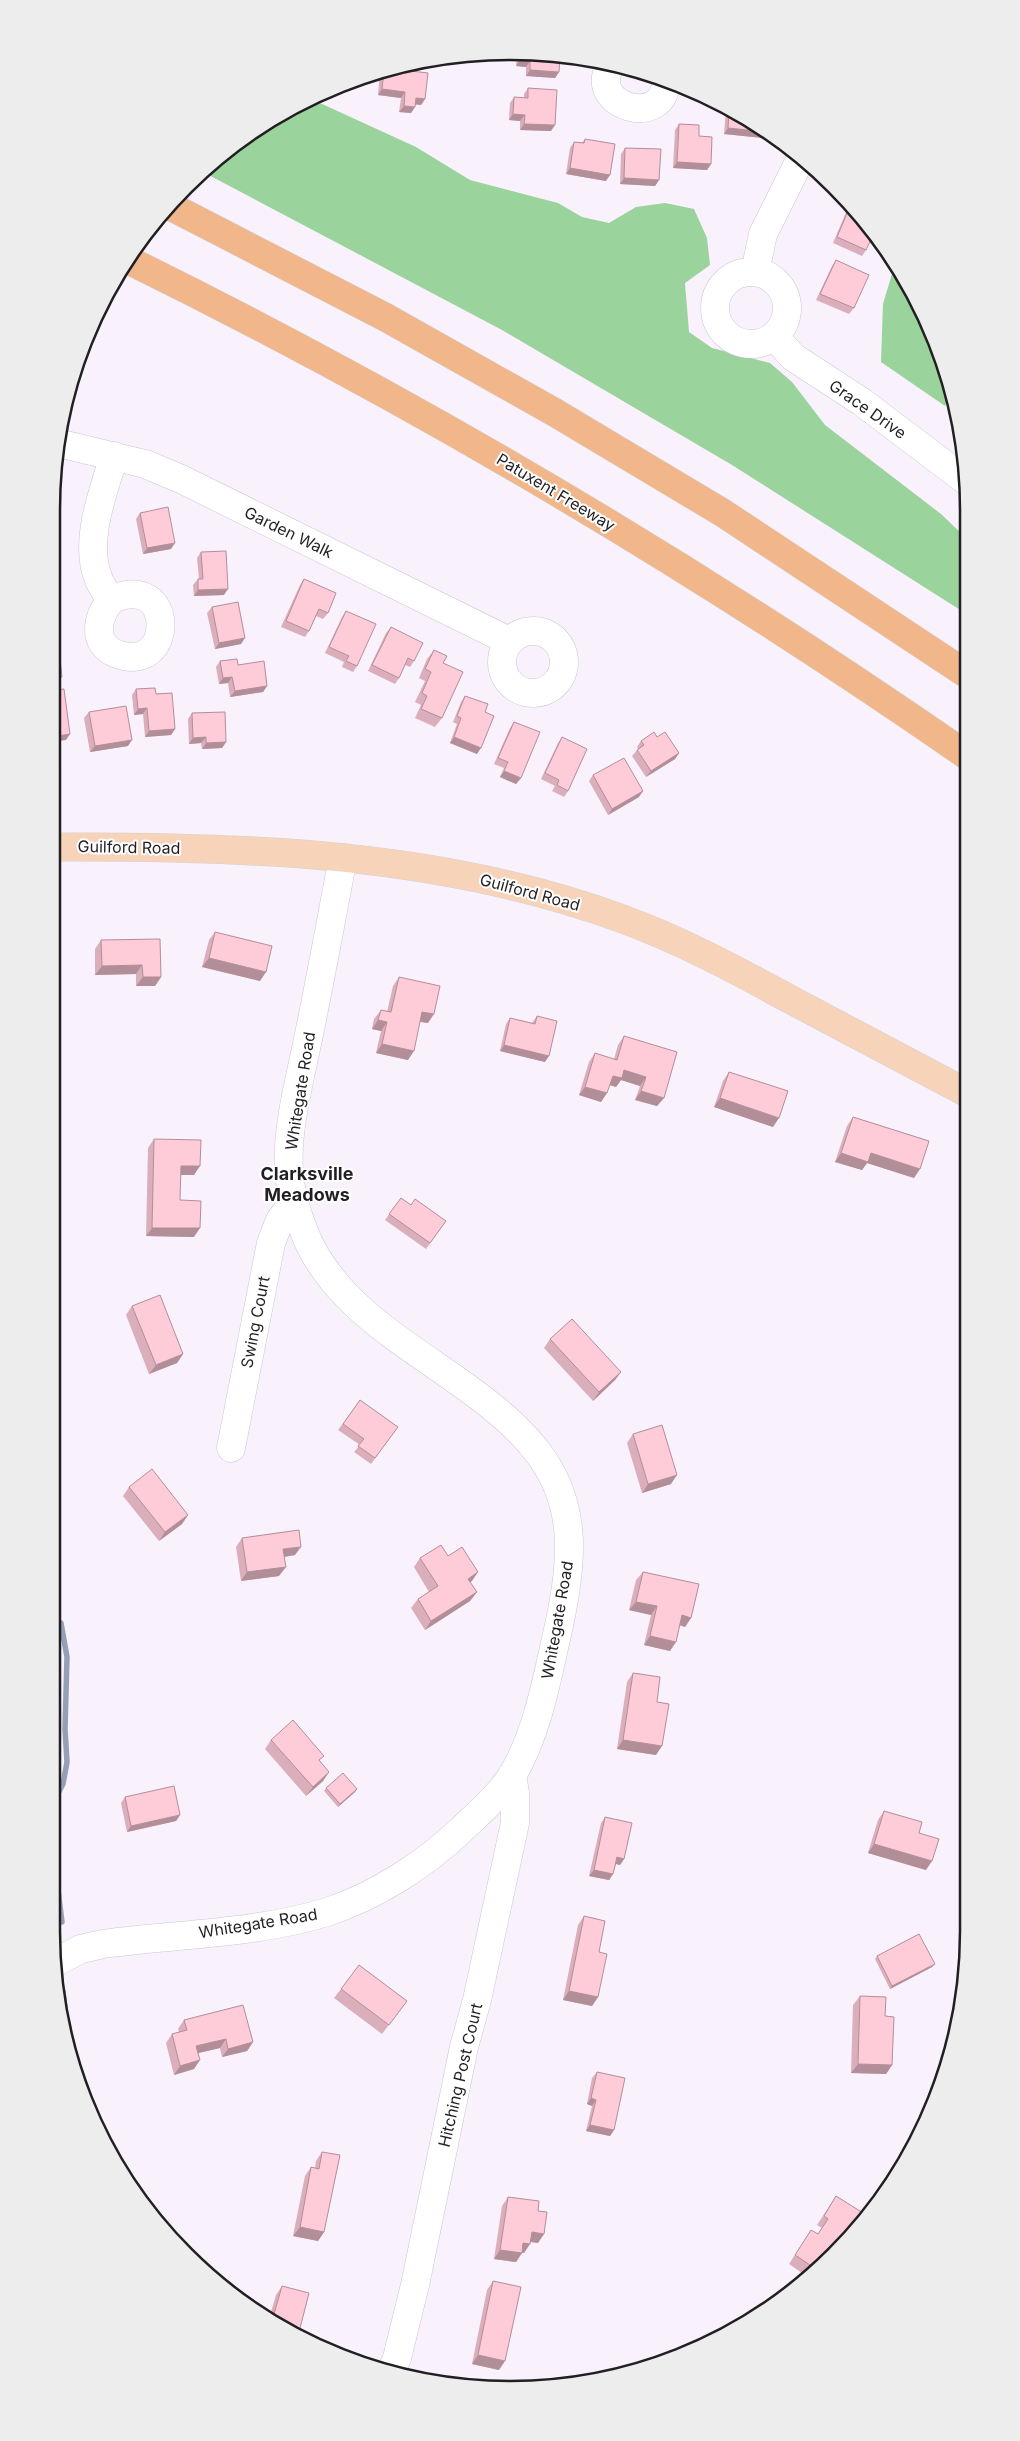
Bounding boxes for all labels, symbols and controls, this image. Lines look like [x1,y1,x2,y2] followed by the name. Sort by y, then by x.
[826,375,910,443] street label: Grace Drive
[493,449,619,535] street label: Patuxent Freeway
[241,502,337,562] street label: Garden Walk
[77,836,181,858] street label: Guilford Road
[478,869,582,915] street label: Guilford Road
[281,1030,319,1152] street label: Whitegate Road
[261,1163,354,1205] district label: Clarksville Meadows
[236,1274,274,1370] street label: Swing Court
[537,1559,577,1681] street label: Whitegate Road
[197,1904,319,1942] street label: Whitegate Road
[434,2001,486,2149] street label: Hitching Post Court

